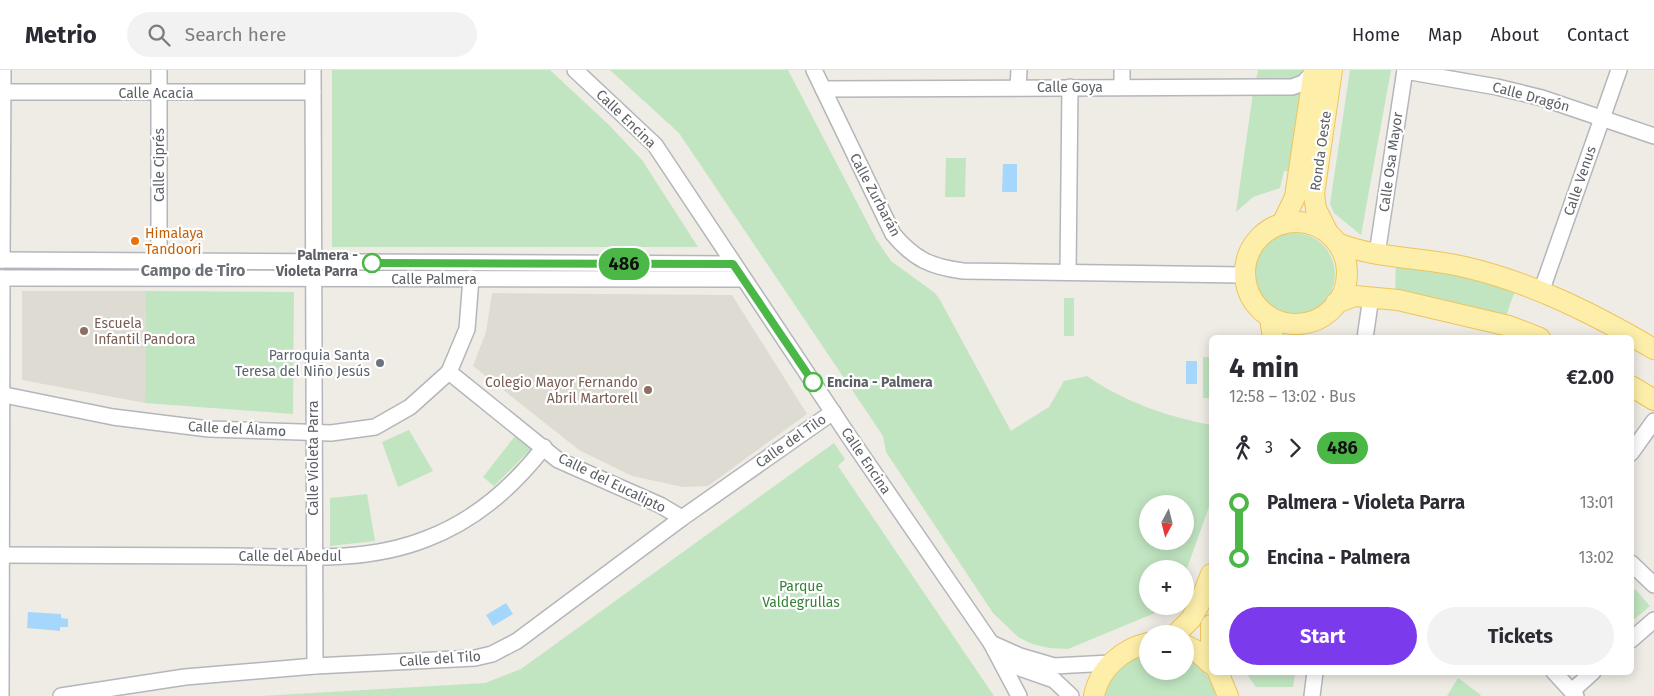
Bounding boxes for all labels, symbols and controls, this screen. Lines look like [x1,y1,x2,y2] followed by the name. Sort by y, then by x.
[127,12,477,57] search box
[25,21,97,49] text: Metrio
[145,21,173,49] icon: search
[185,23,286,46] text: Search here
[1352,24,1400,46] text: Home
[1428,24,1462,46] text: Map
[1490,24,1539,46] text: About
[1567,24,1629,46] text: Contact
[1037,79,1103,96] street label: Calle Goya
[1490,79,1572,115] street label: Calle Dragón
[118,85,194,102] street label: Calle Acacia
[593,86,659,152] street label: Calle Encina
[1307,110,1335,192] street label: Ronda Oeste
[1376,110,1407,213] street label: Calle Osa Mayor
[151,128,168,202] street label: Calle Ciprés
[1560,143,1600,218] street label: Calle Venus
[846,150,904,240] street label: Calle Zurbarán
[145,225,204,258] place label: Himalaya Tandoori
[129,235,141,247] marker: Himalaya Tandoori
[275,247,358,280] place label: Palmera - Violeta Parra
[595,248,653,280] line badge: 486
[362,253,382,273] marker: Palmera - Violeta Parra
[609,253,639,275] text: 486
[141,261,245,280] district label: Campo de Tiro
[391,271,477,288] street label: Calle Palmera
[94,315,196,348] place label: Escuela Infantil Pandora
[78,325,90,337] marker: Escuela Infantil Pandora
[235,347,370,380] place label: Parroquia Santa Teresa del Niño Jesús
[1229,351,1299,384] text: 4 min
[374,357,386,369] marker: Parroquia Santa Teresa del Niño Jesús
[1567,366,1614,389] text: €2.00
[803,372,823,392] marker: Encina - Palmera
[485,374,638,407] place label: Colegio Mayor Fernando Abril Martorell
[827,374,933,391] place label: Encina - Palmera
[642,384,654,396] marker: Colegio Mayor Fernando Abril Martorell
[1229,387,1356,406] text: 12:58 – 13:02 · Bus
[305,400,322,516] street label: Calle Violeta Parra
[753,411,829,471] street label: Calle del Tilo
[187,417,287,440] street label: Calle del Álamo
[838,424,894,498] street label: Calle Encina
[1229,434,1257,462] icon: walk
[1281,434,1309,462] icon: forward
[1327,437,1358,459] text: 486
[1265,438,1273,457] text: 3
[556,450,668,516] street label: Calle del Eucalipto
[1267,491,1465,514] text: Palmera - Violeta Parra
[1580,493,1614,512] text: 13:01
[1139,495,1194,550] north arrow
[1139,495,1194,680] map controls
[1267,546,1411,569] text: Encina - Palmera
[238,548,342,565] street label: Calle del Abedul
[1579,548,1614,567] text: 13:02
[1139,560,1194,615] button: +
[762,578,840,611] park label: Parque Valdegrullas
[1229,607,1417,665] button: Start
[1427,607,1614,665] button: Tickets
[1139,625,1194,680] button: −
[399,648,481,670] street label: Calle del Tilo

